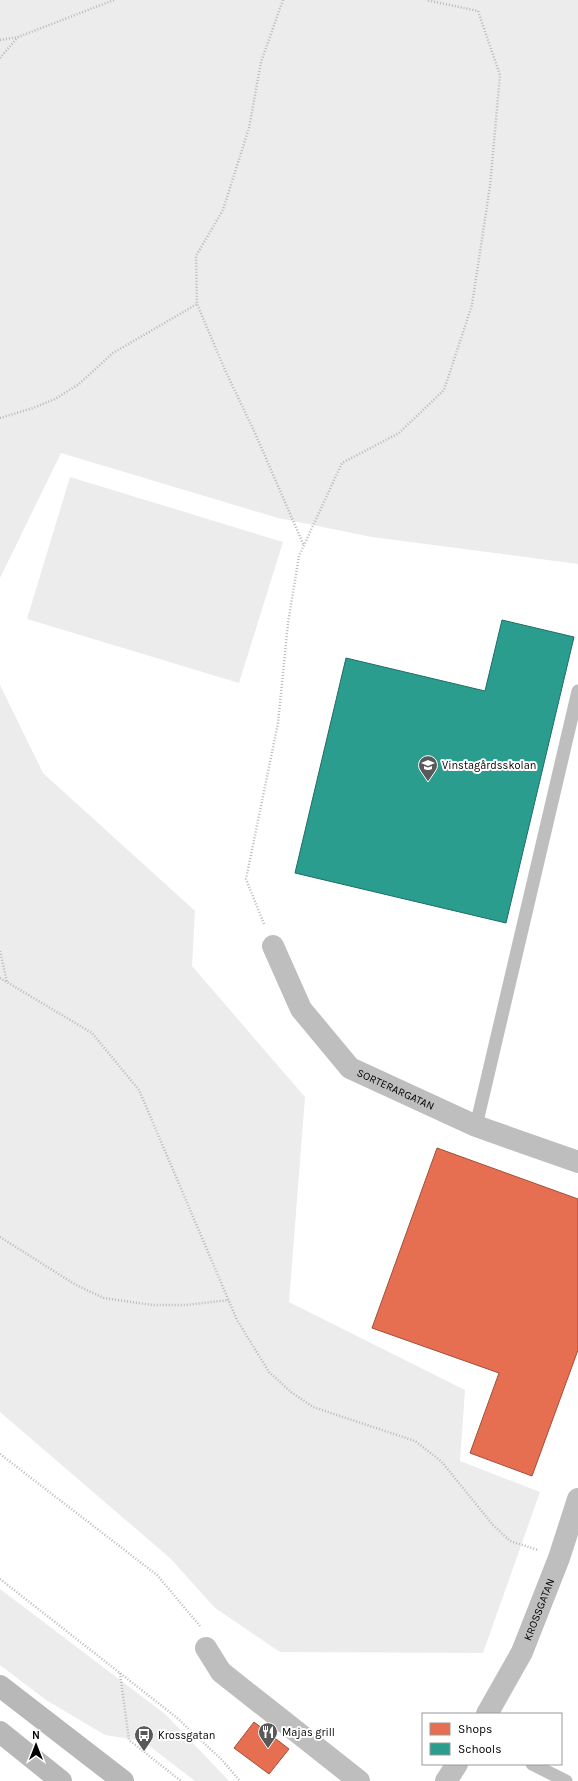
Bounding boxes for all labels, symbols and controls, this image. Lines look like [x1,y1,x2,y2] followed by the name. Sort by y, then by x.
[417,754,439,782] school or university icon: Vinstagårdsskolan
[442,759,536,772] place label: Vinstagårdsskolan
[355,1066,437,1113] street label: SORTERARGATAN
[521,1576,557,1642] street label: KROSSGATAN
[422,1713,562,1765] legend
[257,1721,279,1749] restaurant icon: Majas grill
[458,1722,492,1736] text: Shops
[133,1724,155,1752] bus stop icon: Krossgatan
[16,1725,56,1765] north arrow
[282,1726,335,1739] place label: Majas grill
[32,1729,40,1742] text: N
[158,1729,215,1742] place label: Krossgatan
[458,1742,501,1756] text: Schools

